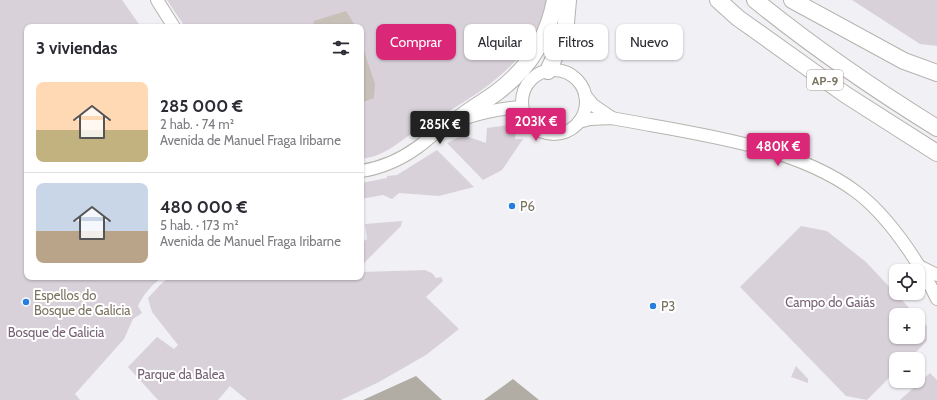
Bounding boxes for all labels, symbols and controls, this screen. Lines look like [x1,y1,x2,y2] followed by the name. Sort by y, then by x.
[376,24,456,60] chip: Comprar
[464,24,536,60] chip: Alquilar
[544,24,608,60] chip: Filtros
[616,24,683,60] chip: Nuevo
[330,37,352,59] icon: filters
[36,38,118,58] text: 3 viviendas
[807,70,843,90] road number: AP-9
[160,96,243,116] text: 285 000 €
[68,98,116,146] icon: home
[503,108,569,142] pin: 203K €
[407,111,473,145] pin: 285K €
[515,113,557,129] text: 203K €
[160,116,234,132] text: 2 hab. · 74 m²
[419,116,461,132] text: 285K €
[160,132,341,148] text: Avenida de Manuel Fraga Iribarne
[745,133,811,167] pin: 480K €
[756,138,800,154] text: 480K €
[160,197,247,217] text: 480 000 €
[520,198,535,214] place label: P6
[68,199,116,247] icon: home
[507,201,517,211] marker: P6
[160,217,238,233] text: 5 hab. · 173 m²
[160,233,341,249] text: Avenida de Manuel Fraga Iribarne
[889,264,925,388] map controls
[889,264,925,300] button: locate
[34,287,131,318] place label: Espellos do Bosque de Galicia
[785,294,875,310] park label: Campo do Gaiás
[21,297,31,307] marker: Espellos do Bosque de Galicia
[661,298,675,314] place label: P3
[648,301,658,311] marker: P3
[889,308,925,344] button: +
[8,324,105,340] park label: Bosque de Galicia
[889,352,925,388] button: −
[137,366,225,382] park label: Parque da Balea

